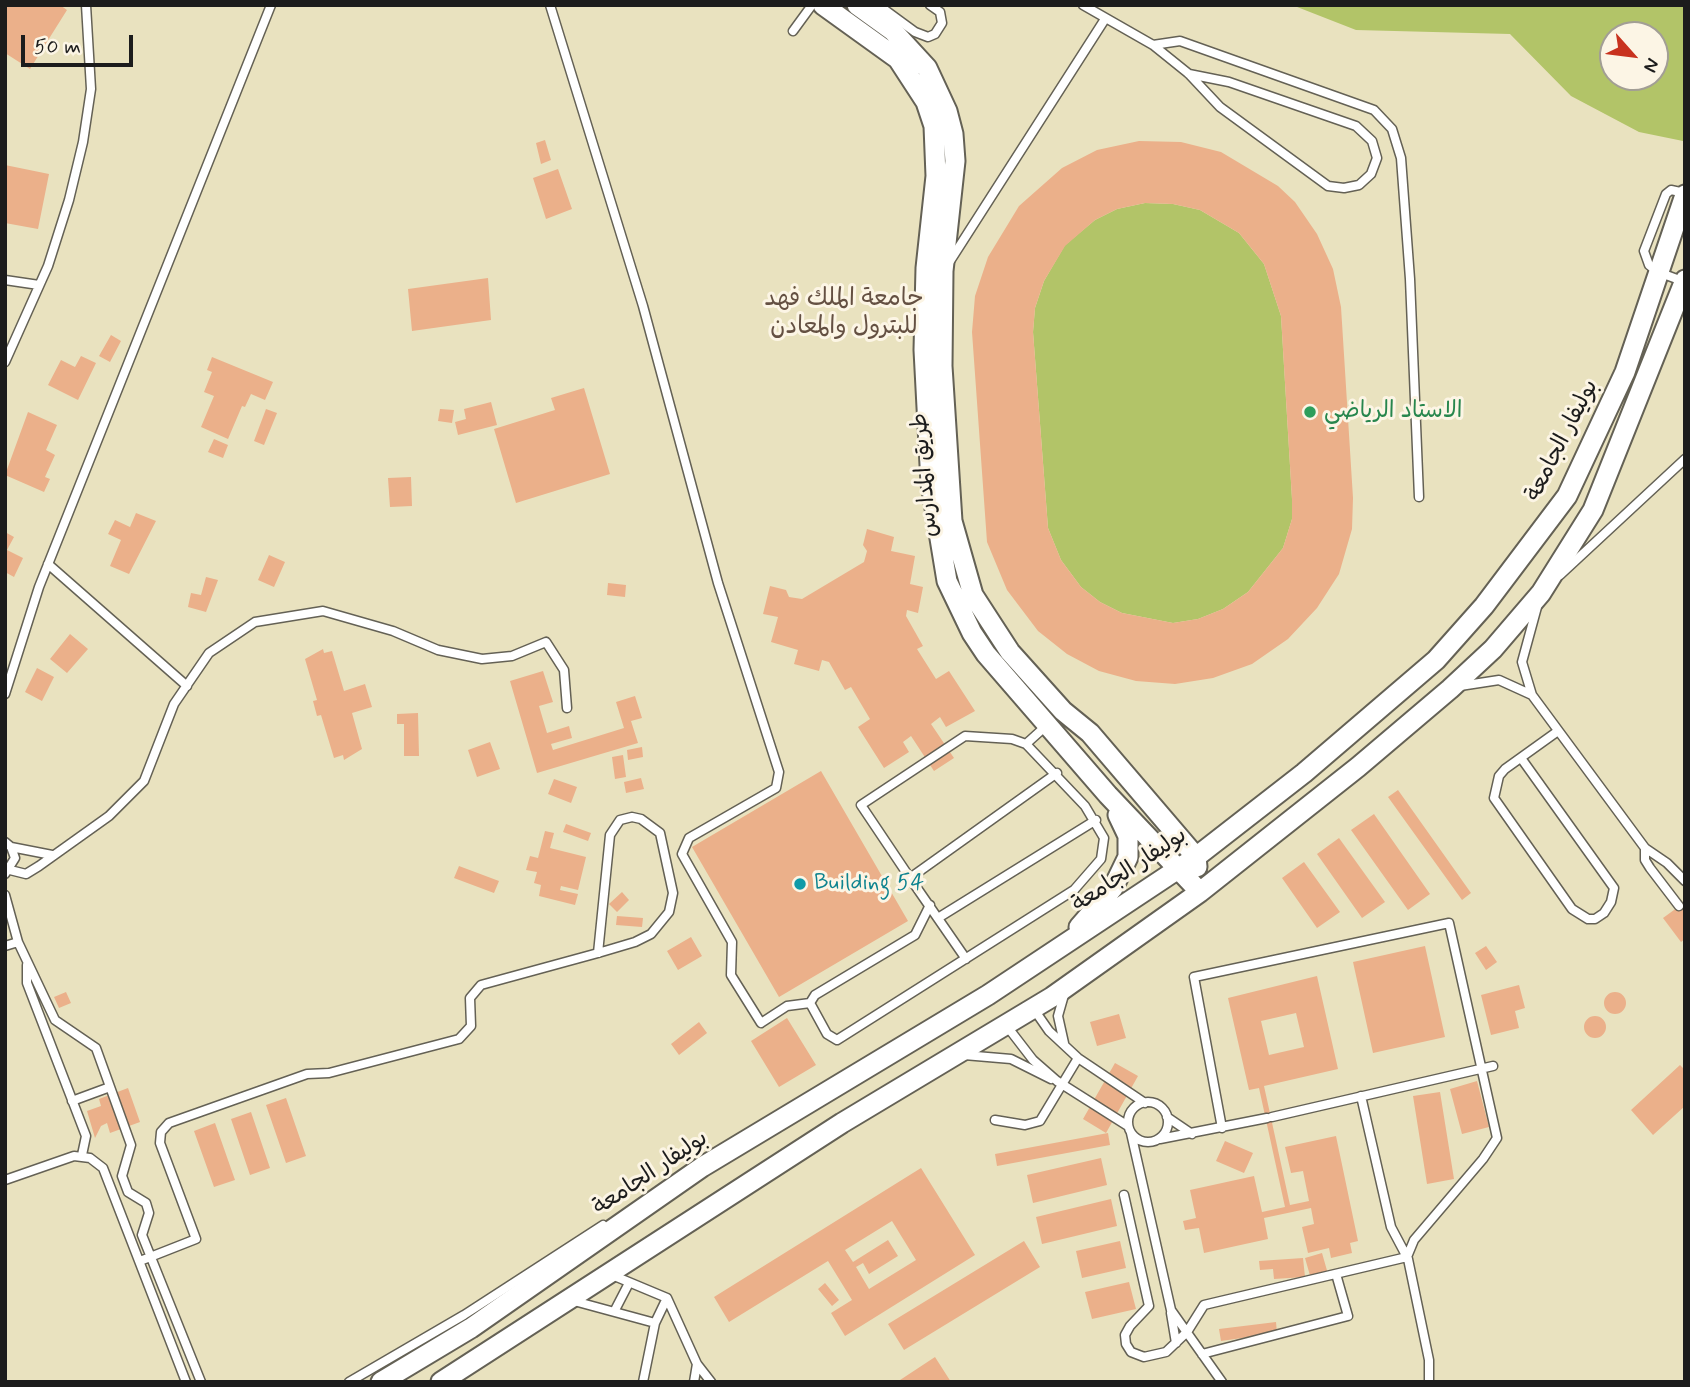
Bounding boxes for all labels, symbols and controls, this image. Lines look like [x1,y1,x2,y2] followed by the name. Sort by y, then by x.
[24,21,136,65] scale bar
[1599,21,1669,91] north arrow
[34,33,81,61] text: 50 m
[1637,54,1665,77] text: N
[764,286,924,342] district label: جامعة الملك فهد للبترول والمعادن
[1521,376,1605,506] street label: بوليفار الجامعة
[1324,398,1462,426] place label: الاستاد الرياضي
[1302,404,1318,420] marker: الاستاد الرياضي
[907,412,945,538] street label: طريق المدارس
[1067,822,1193,920] street label: بوليفار الجامعة
[814,870,924,898] place label: Building 54
[792,876,808,892] marker: Building 54
[588,1125,714,1223] street label: بوليفار الجامعة

